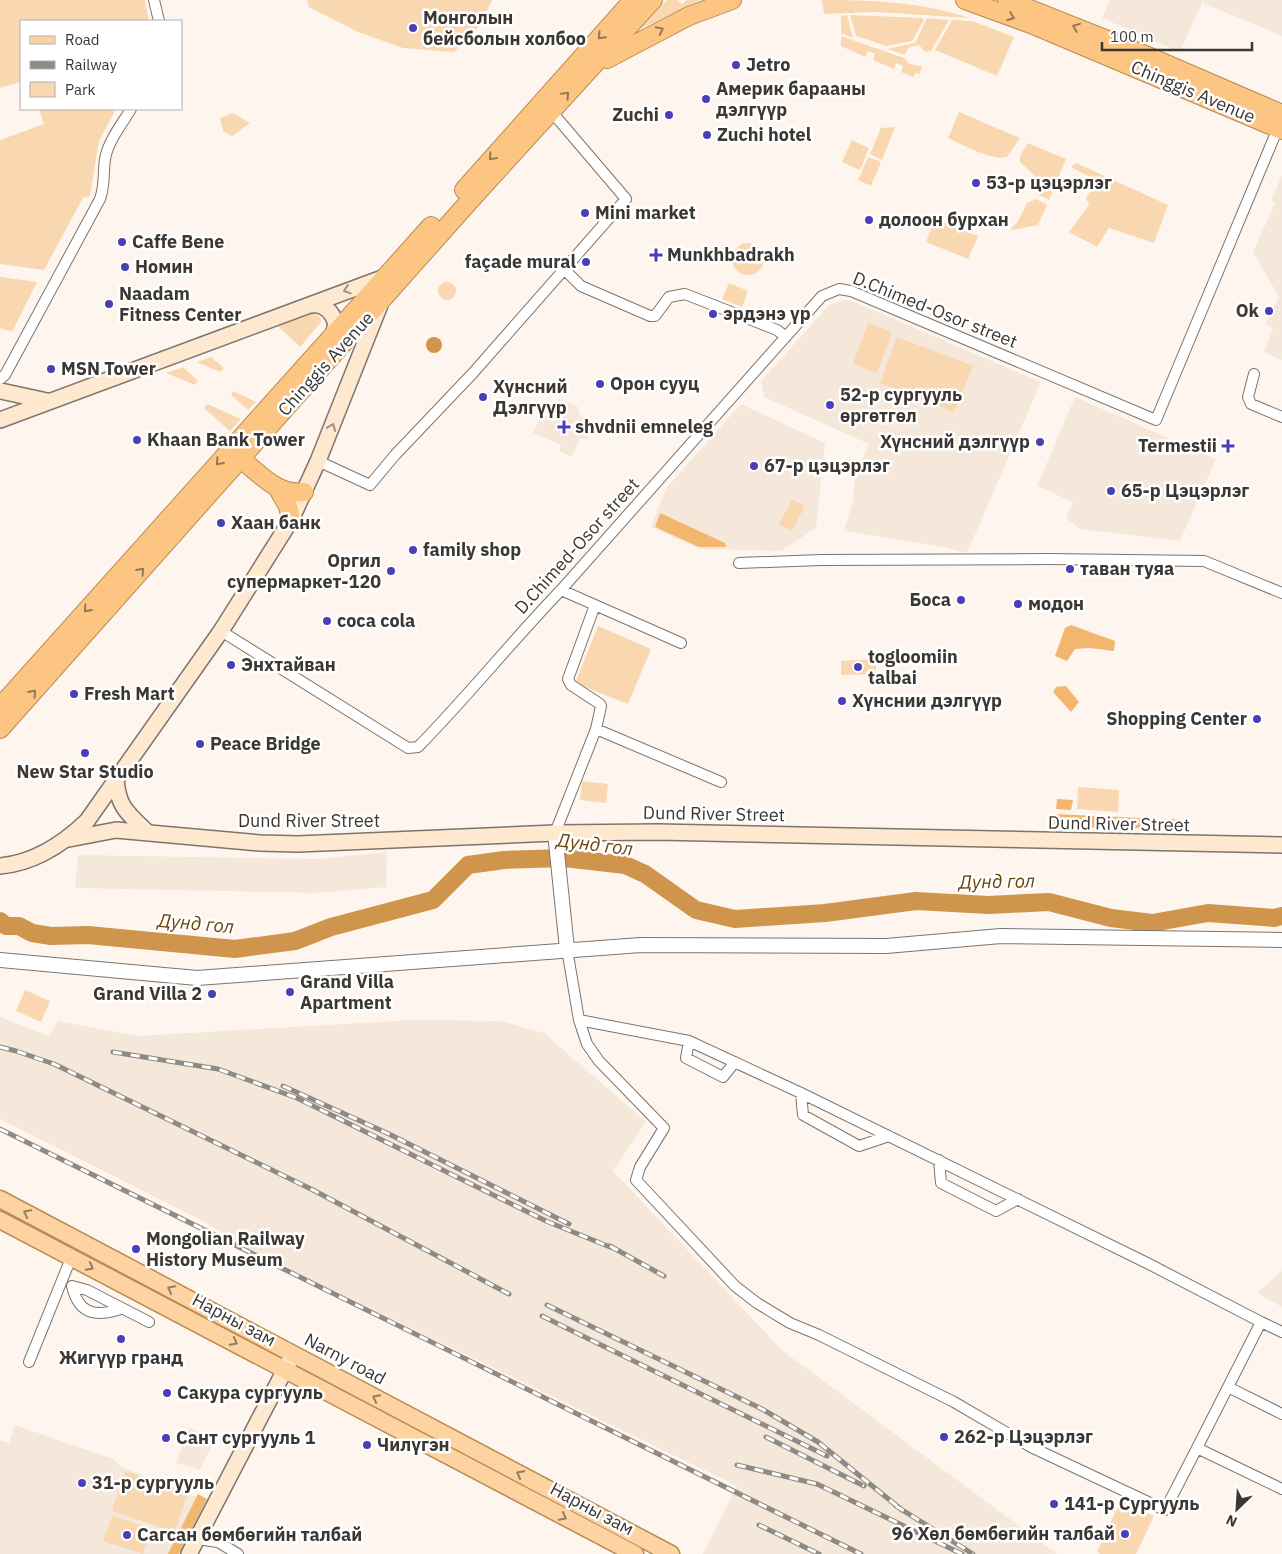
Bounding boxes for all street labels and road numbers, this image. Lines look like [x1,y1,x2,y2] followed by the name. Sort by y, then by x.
[1128,55,1259,128] street label: Chinggis Avenue
[850,266,1021,353] street label: D.Chimed-Osor street
[273,307,379,421] street label: Chinggis Avenue
[509,473,644,618] street label: D.Chimed-Osor street
[643,801,785,826] street label: Dund River Street
[238,809,380,832] street label: Dund River Street
[1048,811,1190,836] street label: Dund River Street
[188,1288,280,1351] street label: Нарны зам
[301,1328,390,1390] street label: Narny road
[546,1477,638,1540] street label: Нарны зам

